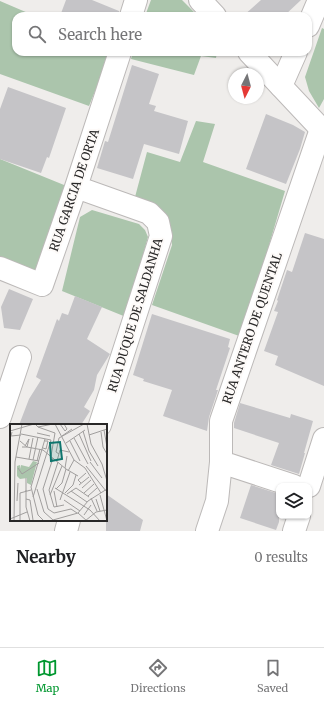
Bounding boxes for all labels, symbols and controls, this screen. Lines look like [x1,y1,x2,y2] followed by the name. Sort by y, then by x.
[12,12,312,56] search box
[26,23,48,45] icon: search
[58,25,142,44] text: Search here
[228,68,264,104] north arrow
[46,126,102,253] street label: RUA GARCIA DE ORTA
[104,236,166,394] street label: RUA DUQUE DE SALDANHA
[219,250,285,406] street label: RUA ANTERO DE QUENTAL
[10,424,107,521] inset map
[276,483,312,519] map controls
[276,483,312,519] button: layers
[16,546,76,568] text: Nearby
[254,549,308,566] text: 0 results
[36,657,59,695] tab: Map
[131,657,186,695] tab: Directions
[257,657,288,695] tab: Saved

